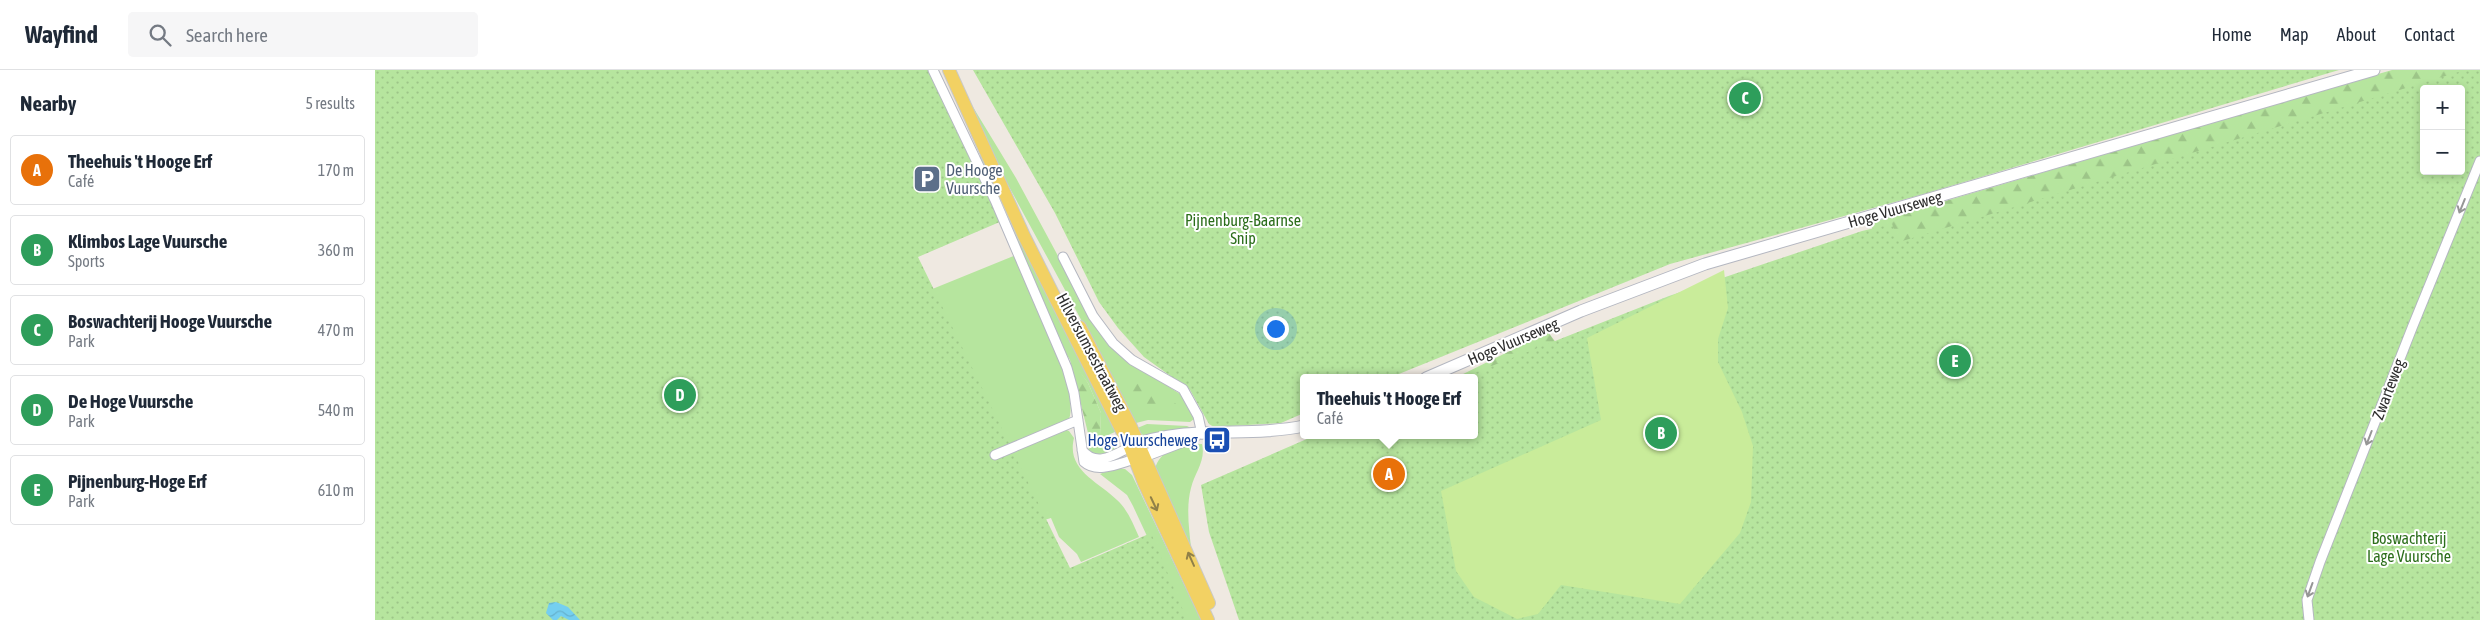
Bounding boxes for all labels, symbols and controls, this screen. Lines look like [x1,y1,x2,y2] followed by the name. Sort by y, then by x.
[128,12,478,57] search box
[25,21,98,48] text: Wayfind
[146,21,174,49] icon: search
[186,24,268,46] text: Search here
[2212,24,2252,45] text: Home
[2280,24,2309,45] text: Map
[2337,24,2376,45] text: About
[2404,24,2455,45] text: Contact
[1729,79,1761,117] pin: C
[2420,85,2465,175] map controls
[2420,85,2465,130] button: +
[20,91,76,115] text: Nearby
[305,94,355,112] text: 5 results
[2420,130,2465,175] button: −
[68,150,212,172] text: Theehuis 't Hooge Erf
[33,161,41,179] text: A
[318,161,354,179] text: 170 m
[946,161,1003,197] place label: De Hooge Vuursche
[912,164,942,194] parking icon: De Hooge Vuursche
[68,172,94,190] text: Café
[1846,187,1944,232] street label: Hoge Vuurseweg
[2457,198,2466,214] one-way arrow
[1185,211,1301,248] park label: Pijnenburg-Baarnse Snip
[68,230,227,252] text: Klimbos Lage Vuursche
[33,241,41,259] text: B
[318,241,354,259] text: 360 m
[68,252,105,270] text: Sports
[1052,290,1131,415] street label: Hilversumsestraatweg
[68,310,272,332] text: Boswachterij Hooge Vuursche
[1465,314,1562,369] street label: Hoge Vuurseweg
[1263,316,1289,342] your location
[33,321,41,339] text: C
[318,321,354,339] text: 470 m
[68,332,95,350] text: Park
[1939,342,1971,380] pin: E
[2368,356,2409,422] street label: Zwarteweg
[1300,374,1478,439] popup
[664,376,696,414] pin: D
[1317,387,1461,409] text: Theehuis 't Hooge Erf
[68,390,193,412] text: De Hoge Vuursche
[33,401,41,419] text: D
[318,401,354,419] text: 540 m
[1317,409,1343,427] text: Café
[68,412,95,430] text: Park
[1645,414,1677,452] pin: B
[1202,425,1232,455] bus stop icon: Hoge Vuurscheweg
[2363,430,2373,445] one-way arrow
[1087,431,1198,450] place label: Hoge Vuurscheweg
[1373,455,1405,493] pin: A
[68,470,207,492] text: Pijnenburg-Hoge Erf
[34,481,40,499] text: E
[318,481,354,499] text: 610 m
[68,492,95,510] text: Park
[1149,496,1159,511] one-way arrow
[2367,529,2451,566] park label: Boswachterij Lage Vuursche
[1185,552,1195,567] one-way arrow
[2305,582,2314,597] one-way arrow

